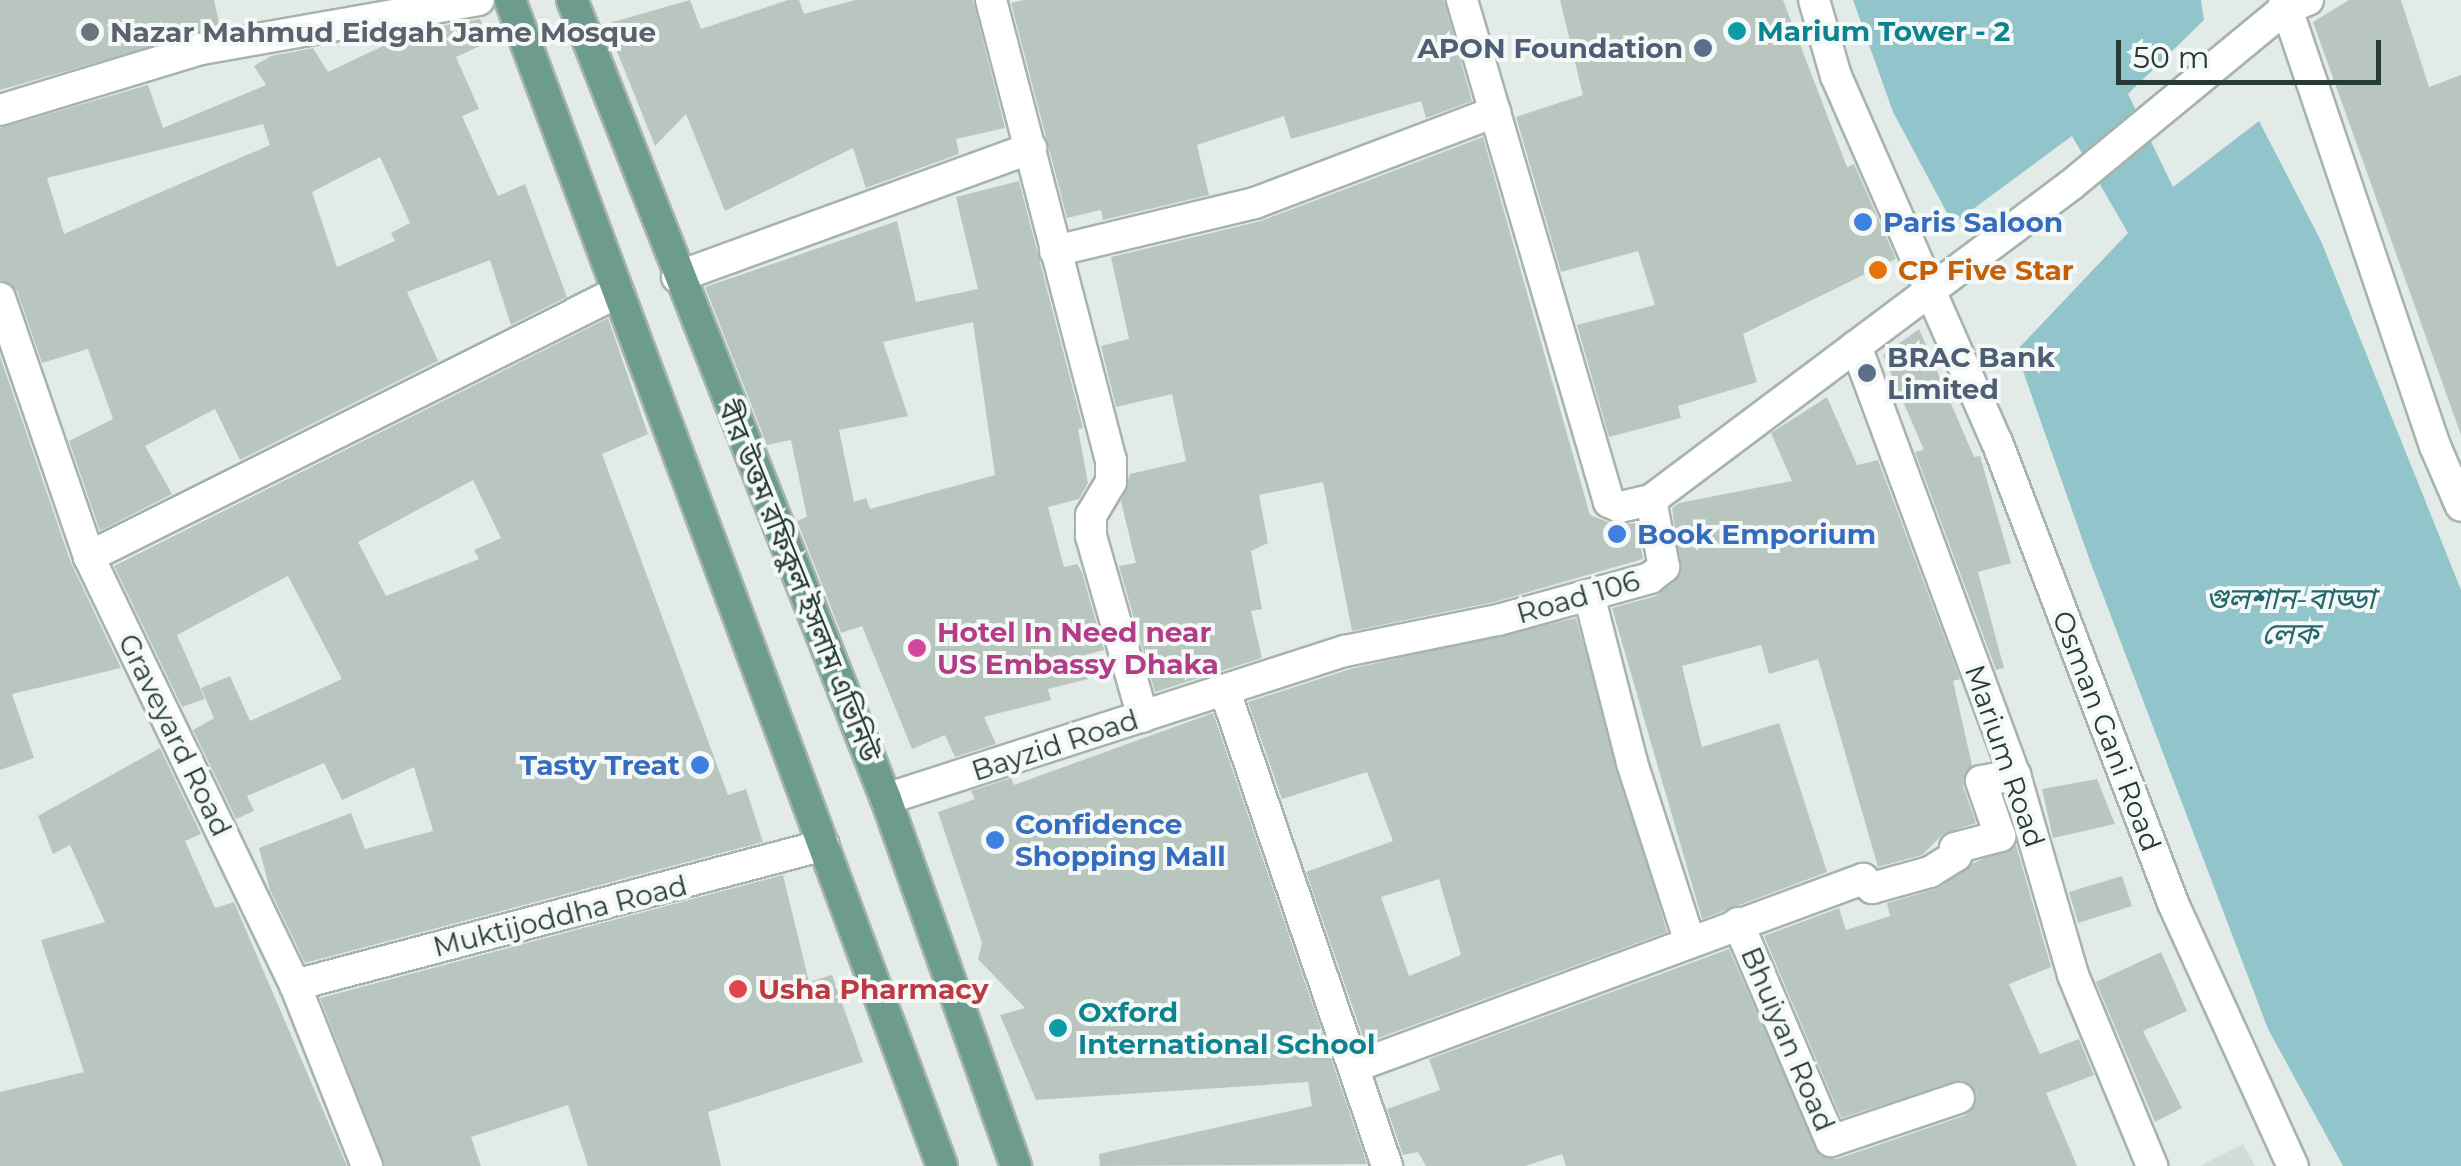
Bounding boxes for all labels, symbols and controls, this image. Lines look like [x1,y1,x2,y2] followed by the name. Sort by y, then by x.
[1757,14,2010,48] place label: Marium Tower - 2
[110,15,656,49] place label: Nazar Mahmud Eidgah Jame Mosque
[1726,20,1748,42] marker: Marium Tower - 2
[2121,20,2386,82] scale bar
[79,21,101,43] marker: Nazar Mahmud Eidgah Jame Mosque
[1417,31,1683,65] place label: APON Foundation
[1692,37,1714,59] marker: APON Foundation
[2133,39,2210,76] text: 50 m
[1883,205,2063,239] place label: Paris Saloon
[1852,211,1874,233] marker: Paris Saloon
[1898,253,2074,287] place label: CP Five Star
[1867,259,1889,281] marker: CP Five Star
[1887,340,2055,406] place label: BRAC Bank Limited
[1856,362,1878,384] marker: BRAC Bank Limited
[711,395,887,767] street label: বীর উত্তম রফিকুল ইসলাম এভিনিউ
[1637,517,1876,551] place label: Book Emporium
[1606,523,1628,545] marker: Book Emporium
[1513,563,1643,631] street label: Road 106
[2205,581,2375,652] water label: গুলশান-বাড্ডা লেক
[2046,606,2168,856] street label: Osman Gani Road
[937,615,1219,681] place label: Hotel In Need near US Embassy Dhaka
[111,628,239,842] street label: Graveyard Road
[906,637,928,659] marker: Hotel In Need near US Embassy Dhaka
[1958,660,2052,852] street label: Marium Road
[967,702,1143,788] street label: Bayzid Road
[520,748,680,782] place label: Tasty Treat
[689,754,711,776] marker: Tasty Treat
[1015,807,1226,873] place label: Confidence Shopping Mall
[984,829,1006,851] marker: Confidence Shopping Mall
[430,868,690,964] street label: Muktijoddha Road
[1734,942,1842,1136] street label: Bhuiyan Road
[758,972,989,1006] place label: Usha Pharmacy
[727,978,749,1000] marker: Usha Pharmacy
[1078,995,1375,1061] place label: Oxford International School
[1047,1017,1069,1039] marker: Oxford International School

